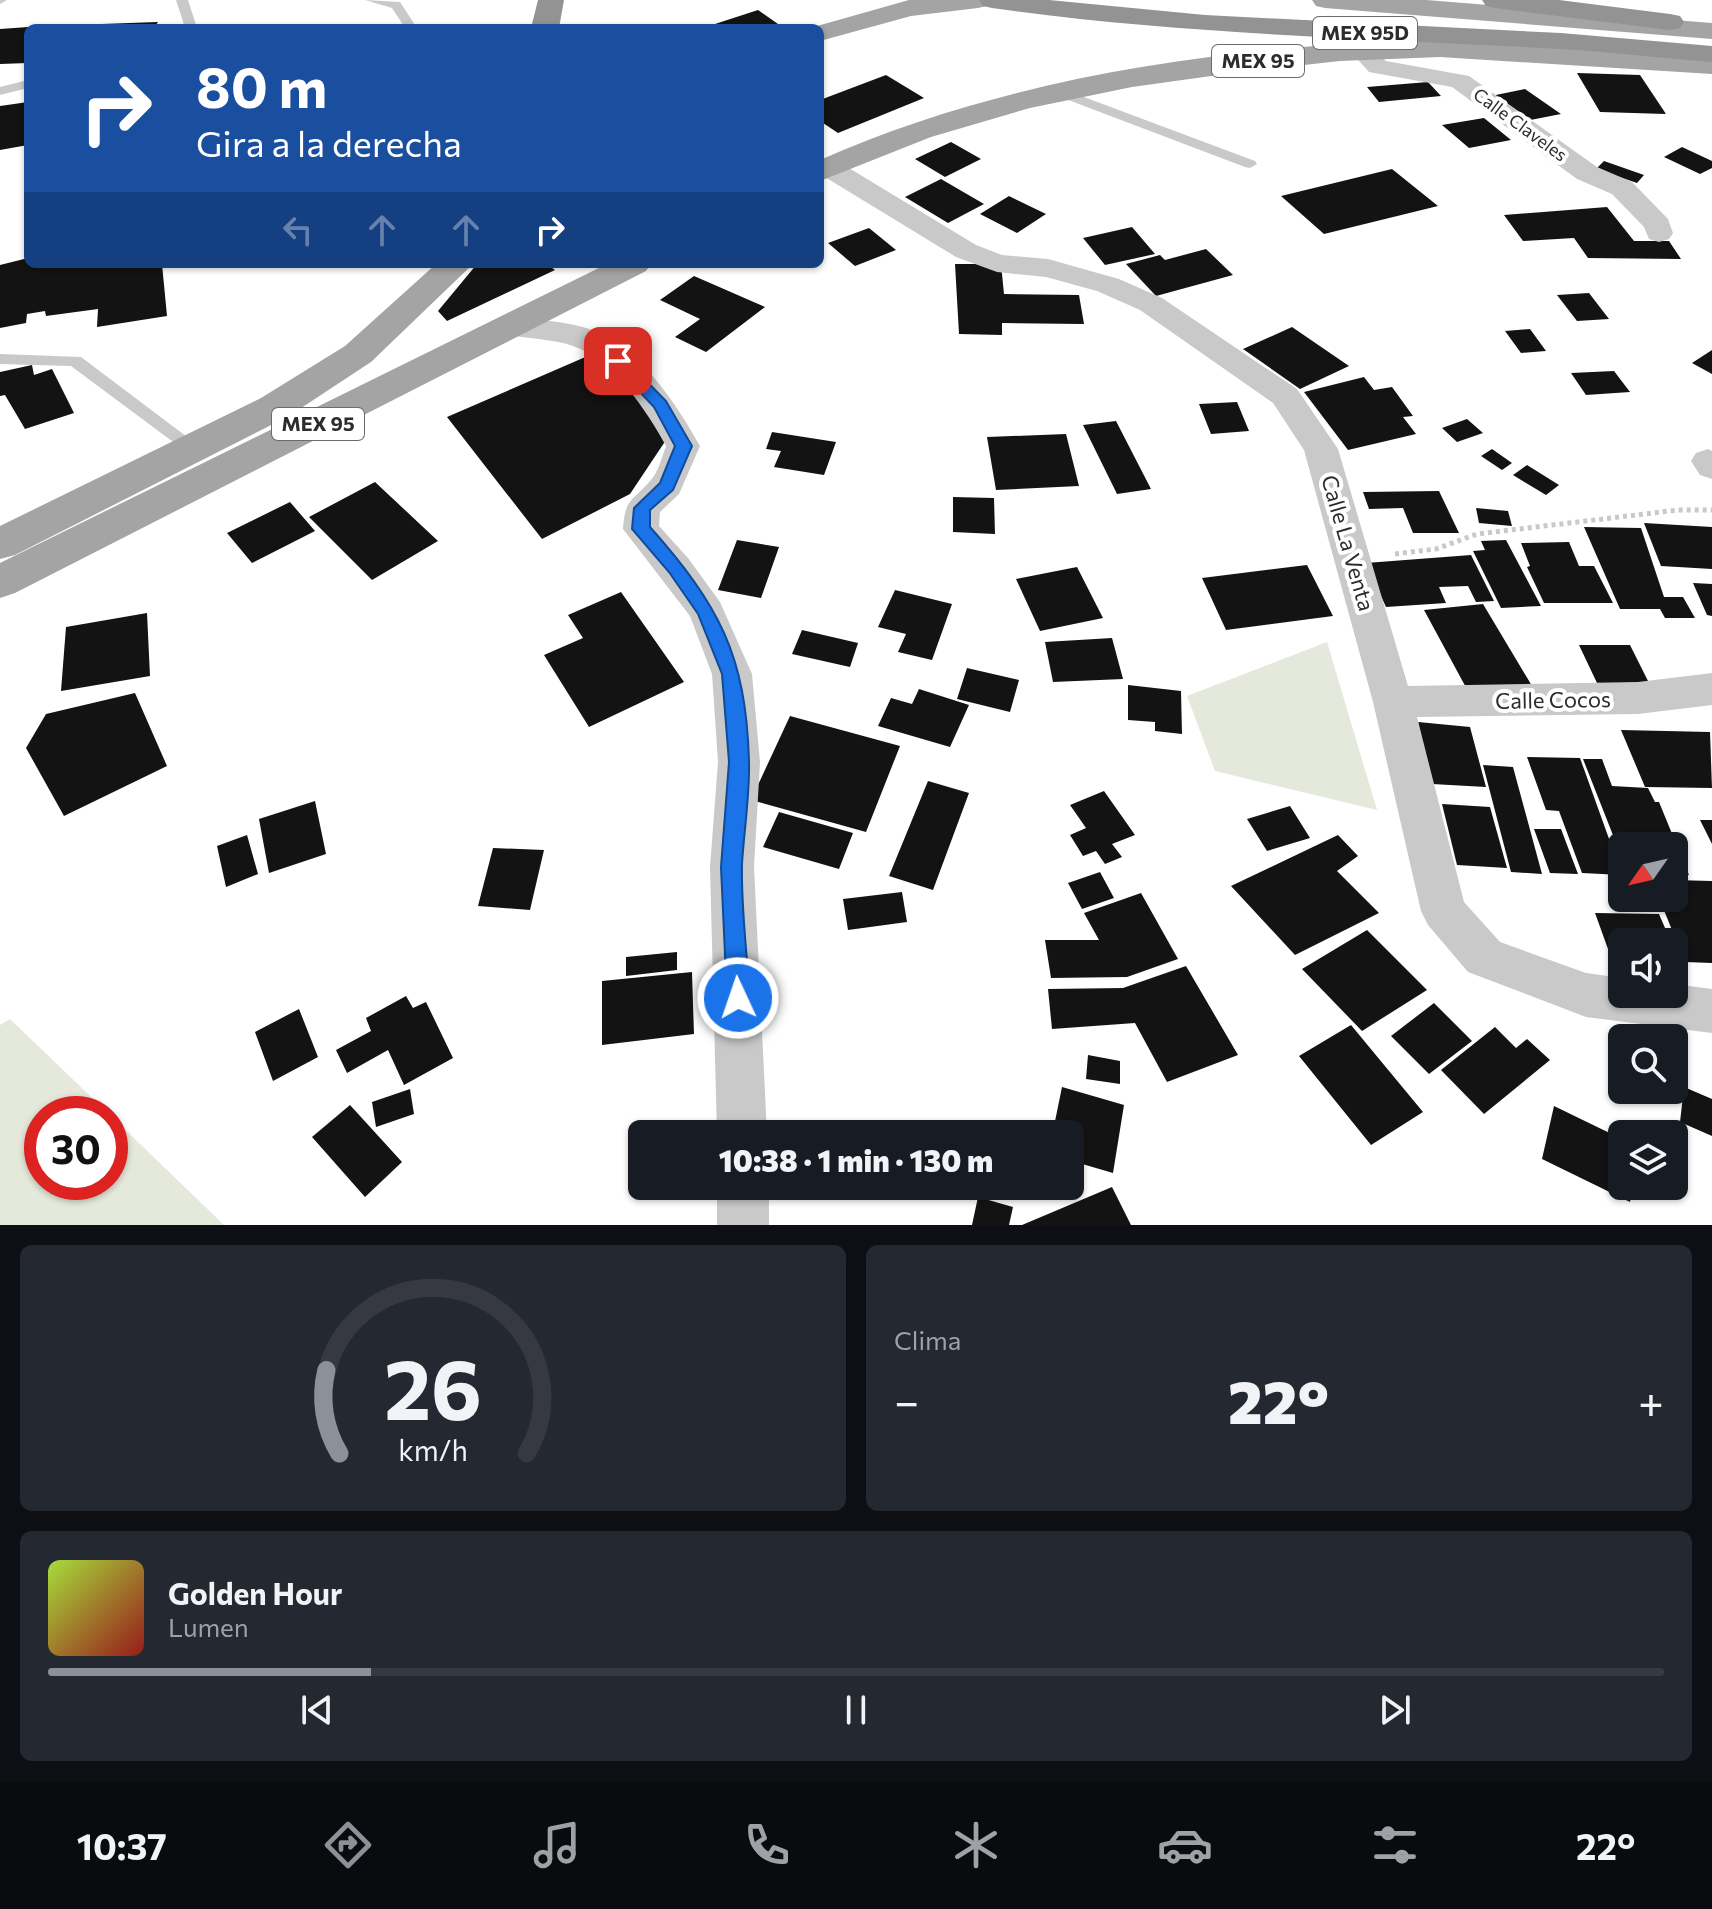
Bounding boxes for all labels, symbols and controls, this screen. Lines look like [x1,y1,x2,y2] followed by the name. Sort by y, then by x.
[1313,17,1417,49] road number: MEX 95D
[1212,45,1304,77] road number: MEX 95
[196,51,327,120] text: 80 m
[64,56,168,160] icon: right
[1469,83,1572,166] street label: Calle Claveles
[196,120,462,164] text: Gira a la derecha
[276,208,320,252] icon: left
[360,208,404,252] icon: ahead
[444,208,488,252] icon: ahead
[528,208,572,252] icon: right
[584,327,652,395] pin
[596,339,640,383] icon: arrive
[272,408,364,440] road number: MEX 95
[1316,472,1381,614] street label: Calle La Venta
[1495,685,1611,714] street label: Calle Cocos
[1608,832,1688,912] north arrow
[1608,832,1688,1200] map controls
[1608,928,1688,1008] button: sound
[696,956,780,1040] position arrow
[1608,1024,1688,1104] button: search
[24,1096,128,1200] speed limit sign: 30
[1608,1120,1688,1200] button: layers
[719,1141,993,1178] text: 10:38 · 1 min · 130 m
[894,1324,961,1355] text: Clima
[384,1335,482,1437] text: 26
[1228,1363,1329,1436] text: 22°
[894,1373,919,1427] text: −
[1638,1373,1664,1427] text: +
[398,1432,468,1467] text: km/h
[168,1574,342,1611] text: Golden Hour
[168,1611,249,1642] text: Lumen
[295,1688,339,1732] icon: previous
[834,1688,878,1732] icon: pause
[1373,1688,1417,1732] icon: next
[320,1817,376,1873] icon: directions
[529,1817,585,1873] icon: music
[739,1817,795,1873] icon: phone
[948,1817,1004,1873] icon: climate
[1157,1817,1213,1873] icon: car
[1367,1817,1423,1873] icon: filters
[77,1823,167,1867] text: 10:37
[1576,1823,1635,1867] text: 22°

